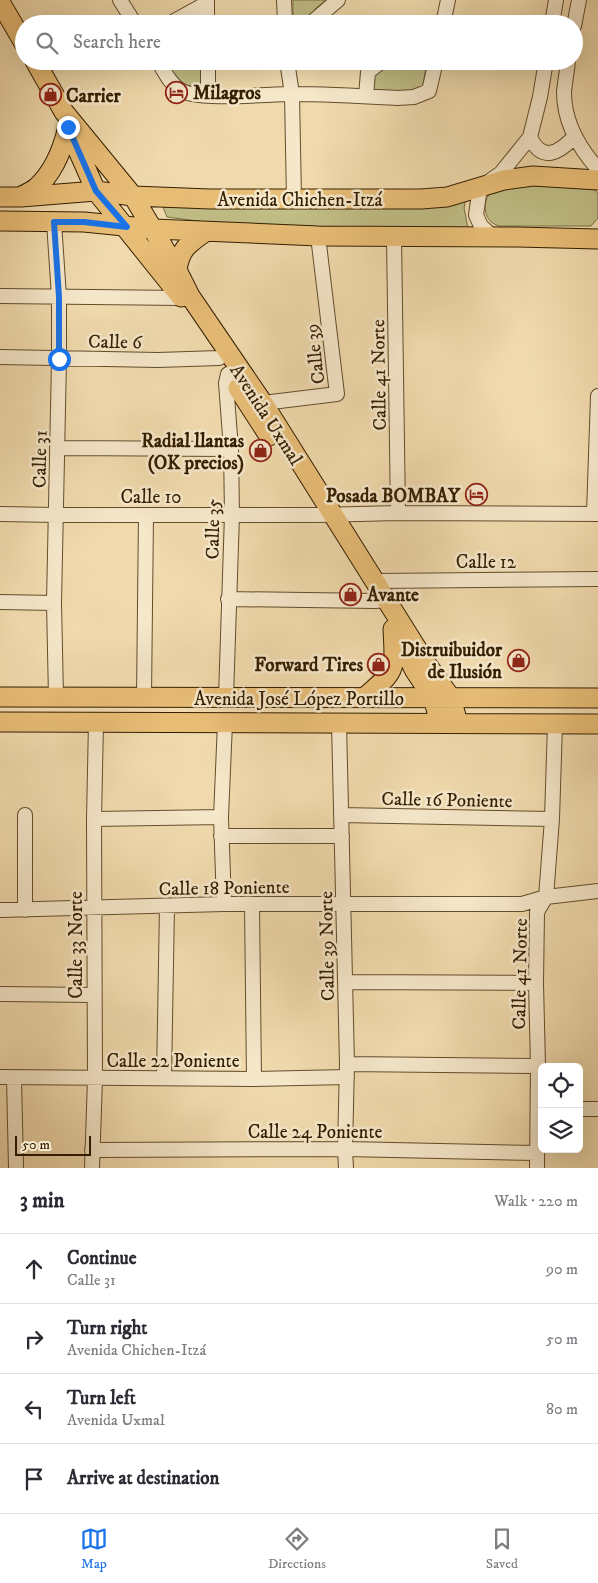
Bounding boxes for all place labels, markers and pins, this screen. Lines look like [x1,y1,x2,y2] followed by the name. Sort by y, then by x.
[165,80,189,104] hotel icon: Milagros
[193,82,262,105] place label: Milagros
[38,83,62,107] shop icon: Carrier
[66,85,122,108] place label: Carrier
[141,430,245,475] place label: Radial llantas (OK precios)
[248,439,272,463] shop icon: Radial llantas (OK precios)
[464,483,488,507] hotel icon: Posada BOMBAY
[326,485,461,508] place label: Posada BOMBAY
[339,582,363,606] shop icon: Avante
[366,584,419,607] place label: Avante
[401,639,503,684] place label: Distruibuidor de Ilusión
[506,648,530,672] shop icon: Distruibuidor de Ilusión
[367,652,391,676] shop icon: Forward Tires
[254,654,364,677] place label: Forward Tires

